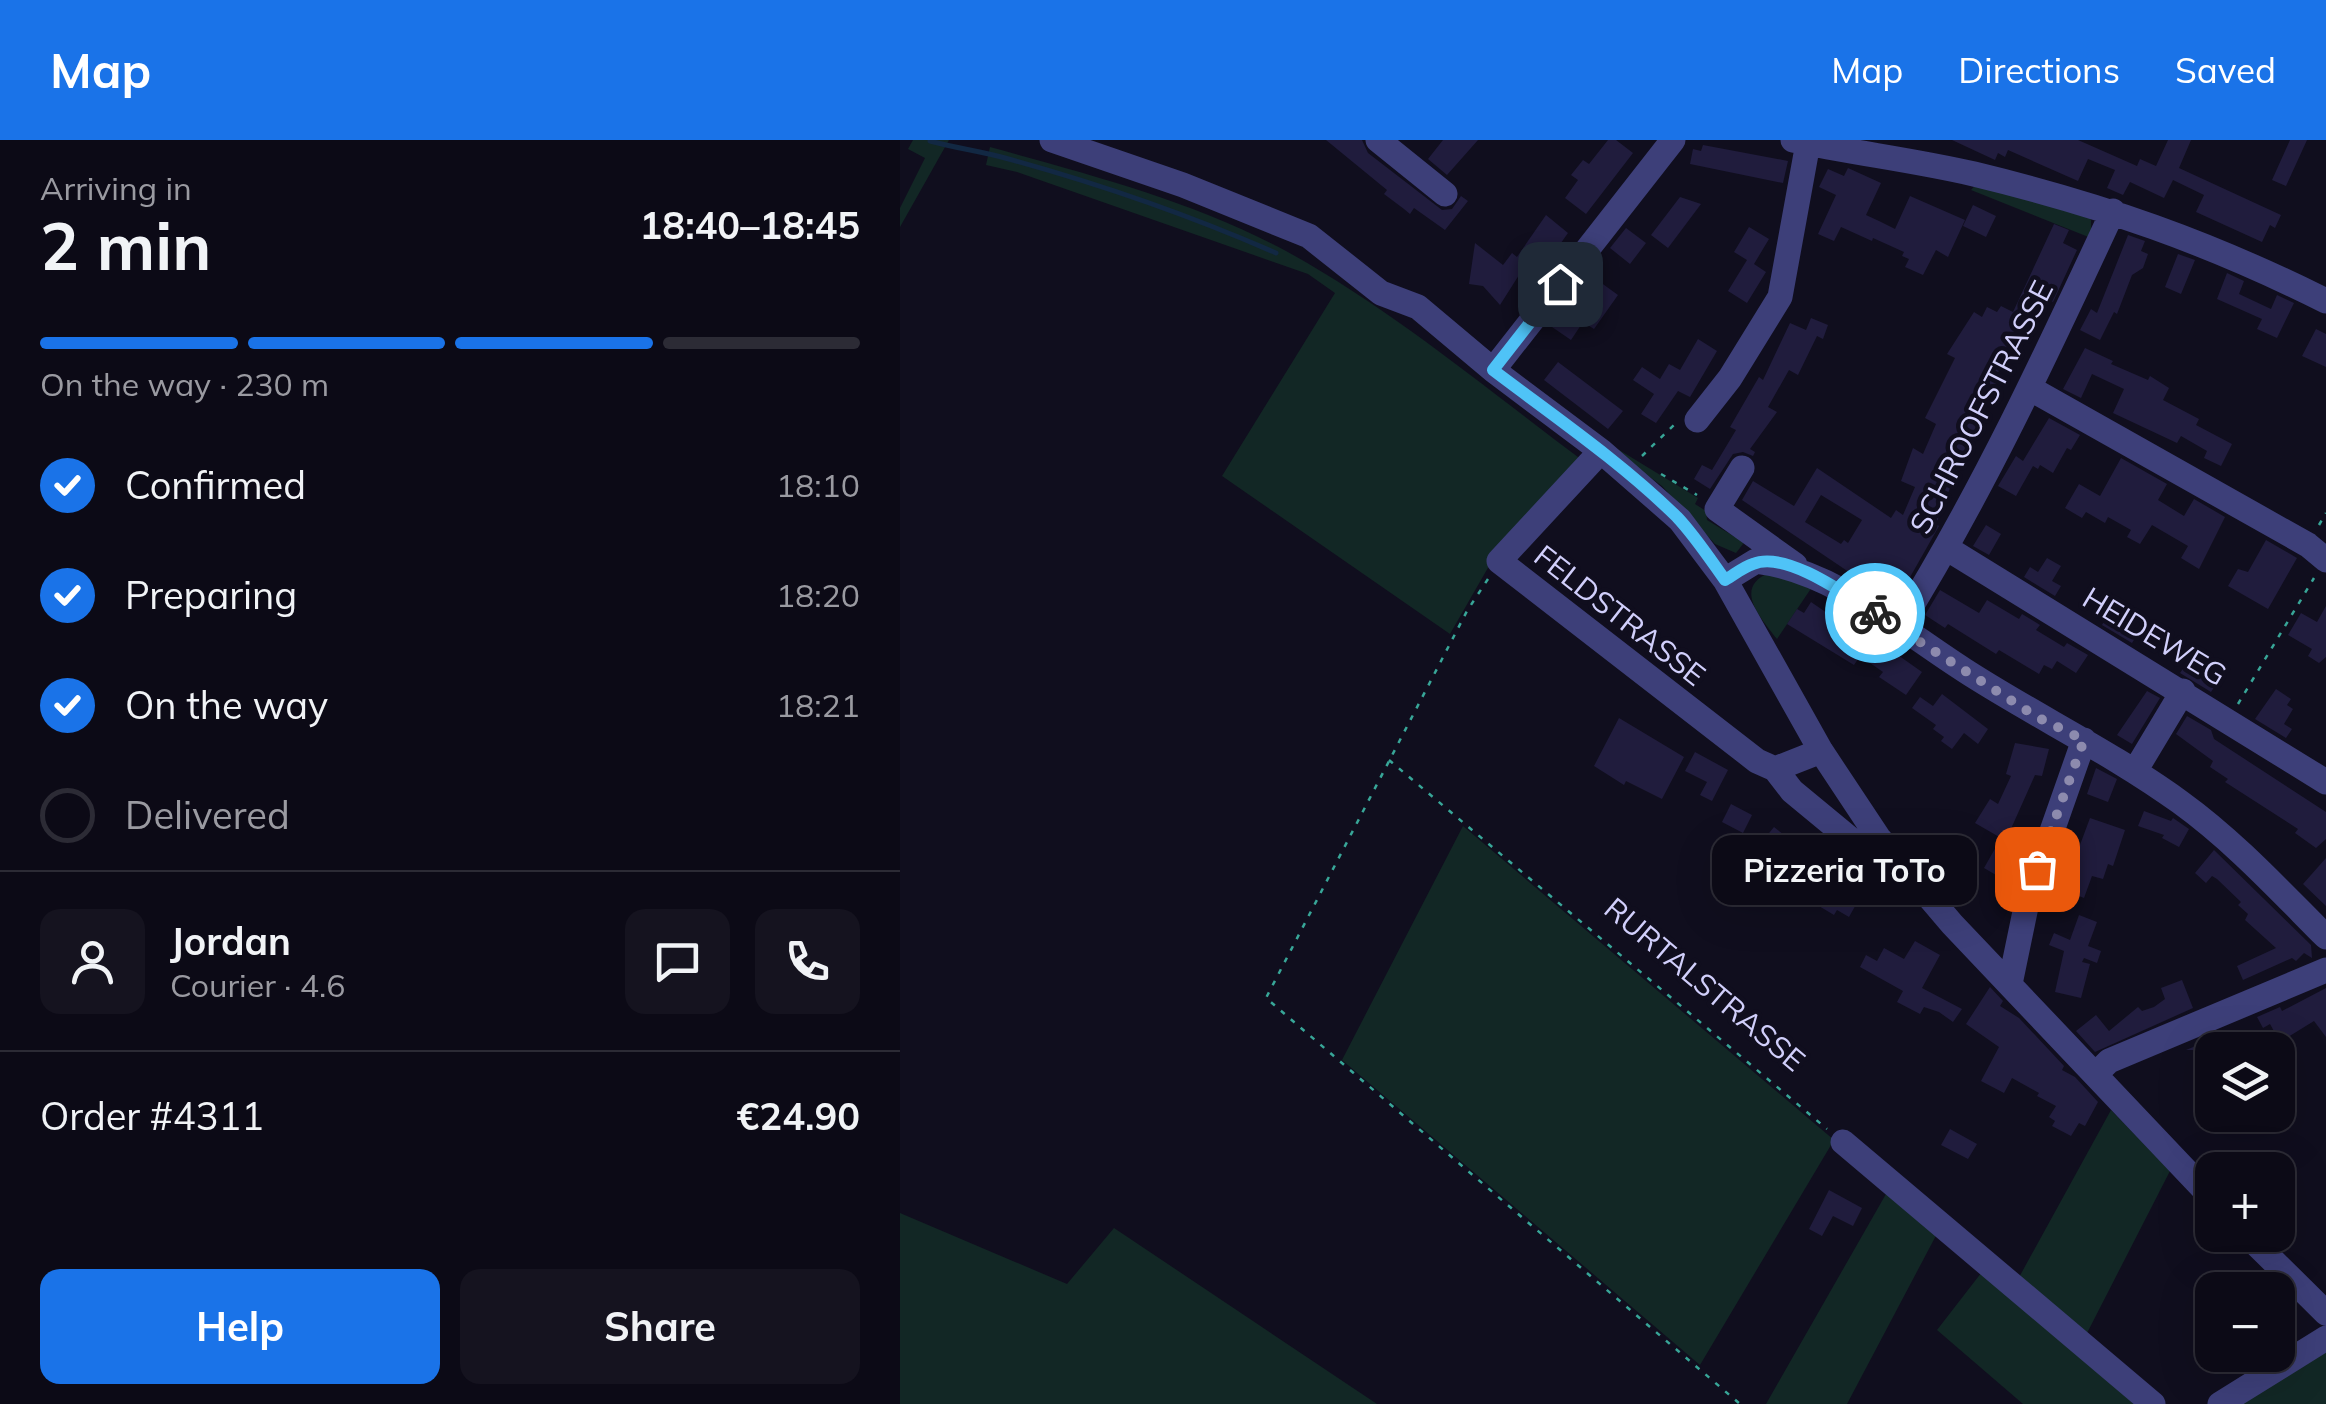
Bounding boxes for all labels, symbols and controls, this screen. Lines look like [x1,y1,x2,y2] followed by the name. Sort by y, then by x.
[50,40,151,100] text: Map
[1831,48,1903,92] text: Map
[1958,48,2120,92] text: Directions
[2175,48,2276,92] text: Saved
[40,168,192,208] text: Arriving in
[640,201,860,249] text: 18:40–18:45
[40,205,211,286] text: 2 min
[1518,242,1603,327] pin
[1533,257,1588,312] icon: home
[1901,274,2061,540] street label: SCHROOFSTRASSE
[40,364,329,404] text: On the way · 230 m
[40,458,95,513] icon: check
[125,461,306,509] text: Confirmed
[776,465,860,505] text: 18:10
[1527,536,1713,694] street label: FELDSTRASSE
[1825,563,1925,663] courier
[40,568,95,623] icon: check
[125,571,297,619] text: Preparing
[776,575,860,615] text: 18:20
[2076,578,2234,694] street label: HEIDEWEG
[1848,586,1903,641] icon: bike
[40,678,95,733] icon: check
[125,681,328,729] text: On the way
[776,685,860,725] text: 18:21
[125,791,290,839] text: Delivered
[1995,827,2080,912] pin
[1712,834,1977,904] callout: Pizzeria ToTo
[2010,842,2065,897] icon: bag
[1743,850,1946,890] text: Pizzeria ToTo
[1597,889,1813,1079] street label: RURTALSTRASSE
[40,909,145,1014] button: person
[625,909,730,1014] button: chat
[755,909,860,1014] button: phone
[170,917,291,965] text: Jordan
[170,965,346,1005] text: Courier · 4.6
[2195,1032,2295,1372] map controls
[2195,1032,2295,1132] button: layers
[40,1092,264,1140] text: Order #4311
[737,1092,860,1140] text: €24.90
[2195,1152,2295,1252] button: +
[40,1269,440,1384] button: Help
[460,1269,860,1384] button: Share
[2195,1272,2295,1372] button: −

